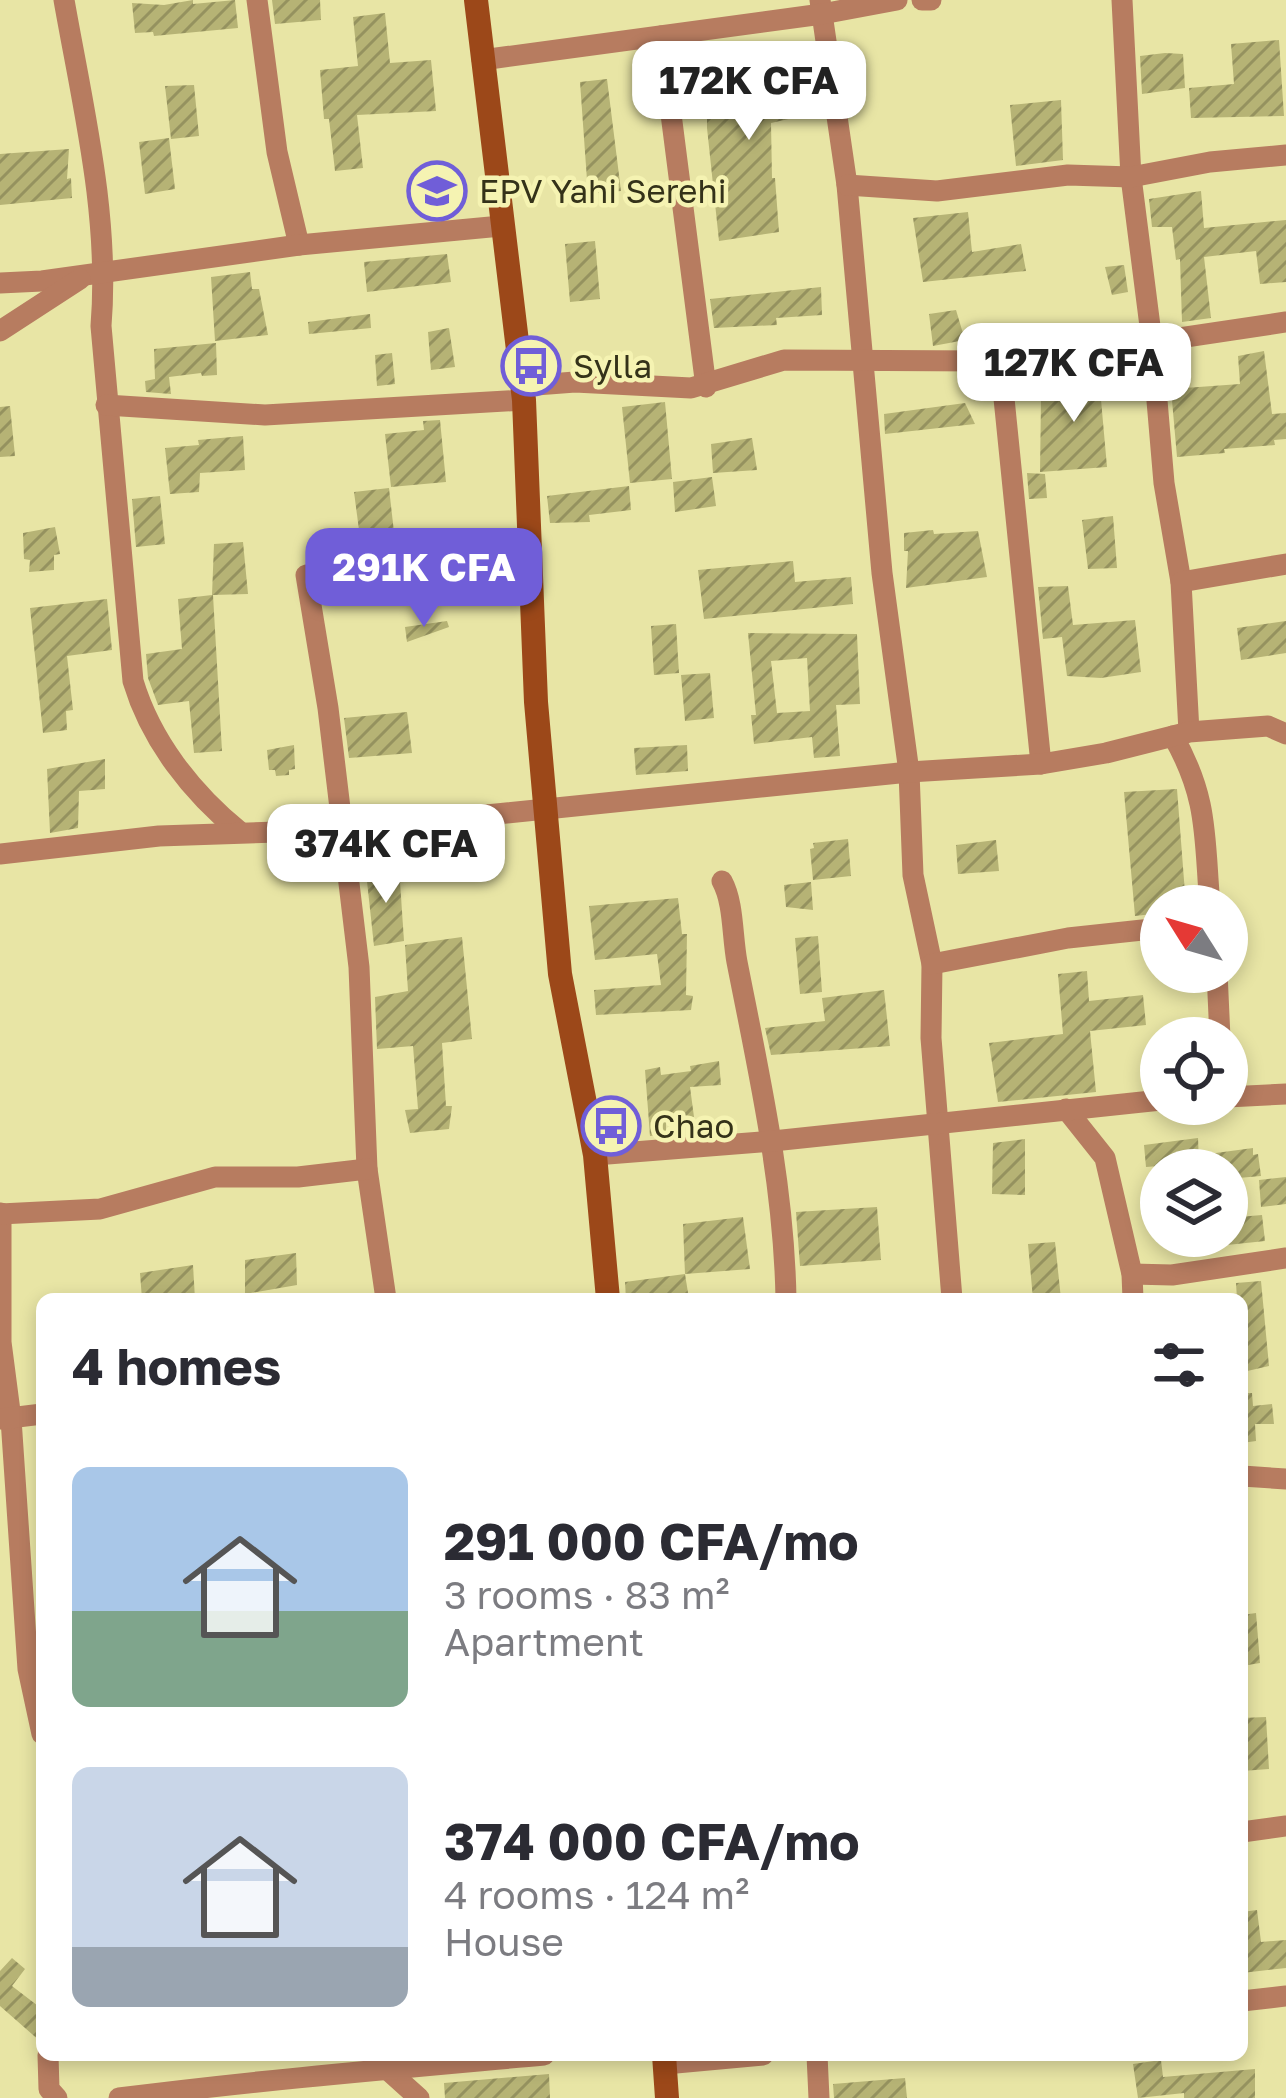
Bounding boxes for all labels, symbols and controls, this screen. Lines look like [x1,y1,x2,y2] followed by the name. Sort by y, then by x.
[625,41,873,143] pin: 172K CFA
[659,56,839,103] text: 172K CFA
[406,160,468,222] school or university icon: EPV Yahi Serehi
[479,171,727,210] place label: EPV Yahi Serehi
[950,323,1198,425] pin: 127K CFA
[500,335,562,397] bus stop icon: Sylla
[984,338,1164,385] text: 127K CFA
[573,346,652,385] place label: Sylla
[300,528,548,630] pin: 291K CFA
[332,543,516,590] text: 291K CFA
[262,804,510,906] pin: 374K CFA
[294,819,478,866] text: 374K CFA
[1140,885,1248,993] north arrow
[1140,885,1248,1257] map controls
[1140,1017,1248,1125] button: locate
[580,1095,642,1157] bus stop icon: Chao
[653,1106,734,1145] place label: Chao
[1140,1149,1248,1257] button: layers
[1146,1332,1212,1398] icon: filters
[72,1335,281,1396] text: 4 homes
[444,1510,859,1571] text: 291 000 CFA/mo
[168,1515,312,1659] icon: home
[444,1571,729,1618] text: 3 rooms · 83 m²
[444,1618,644,1665] text: Apartment
[444,1810,860,1871] text: 374 000 CFA/mo
[168,1815,312,1959] icon: home
[444,1871,749,1918] text: 4 rooms · 124 m²
[444,1918,564,1965] text: House

